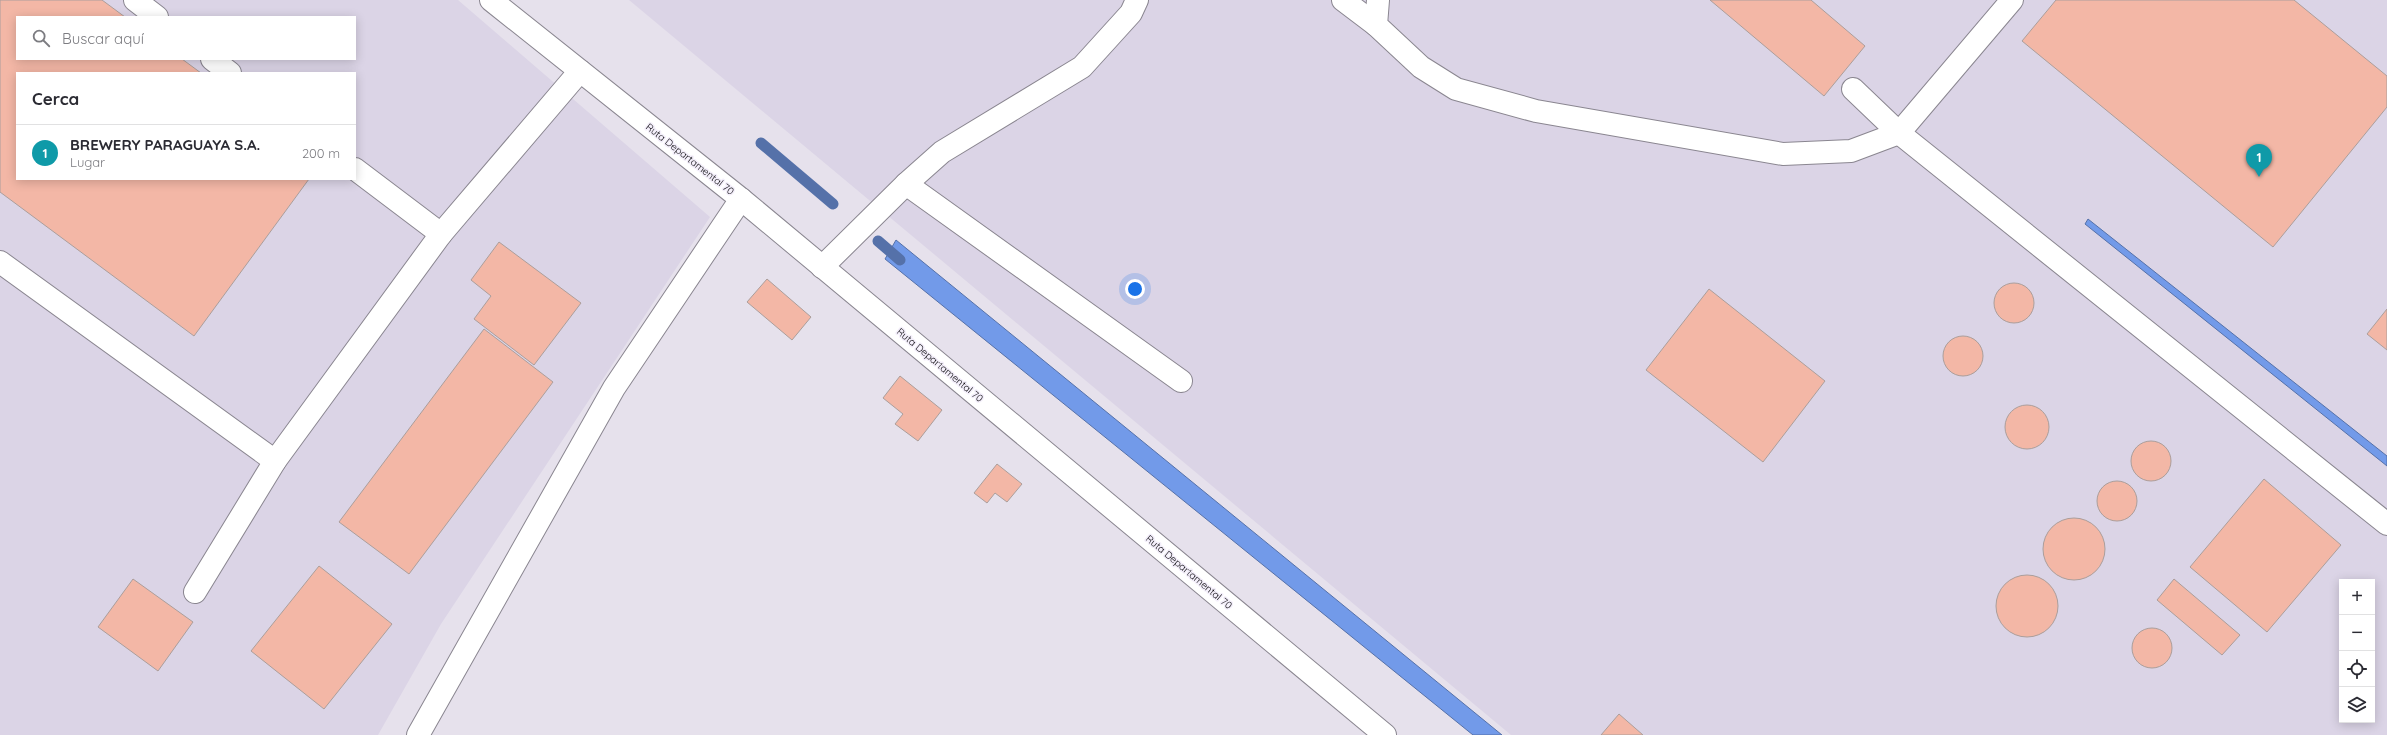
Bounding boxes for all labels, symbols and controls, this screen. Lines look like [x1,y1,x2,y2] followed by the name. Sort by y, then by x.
[16,16,356,60] search box
[30,27,52,49] icon: search
[62,29,144,48] text: Buscar aquí
[32,88,79,109] text: Cerca
[643,120,737,198] street label: Ruta Departamental 70
[70,135,260,154] text: BREWERY PARAGUAYA S.A.
[2246,144,2272,177] pin: 1
[42,145,48,161] text: 1
[302,145,340,161] text: 200 m
[70,154,105,170] text: Lugar
[1125,279,1145,299] your location
[894,325,986,405] street label: Ruta Departamental 70
[1143,532,1235,612] street label: Ruta Departamental 70
[2339,579,2375,723] map controls
[2339,579,2375,615] button: +
[2339,615,2375,651] button: −
[2339,651,2375,687] button: locate
[2339,687,2375,723] button: layers

